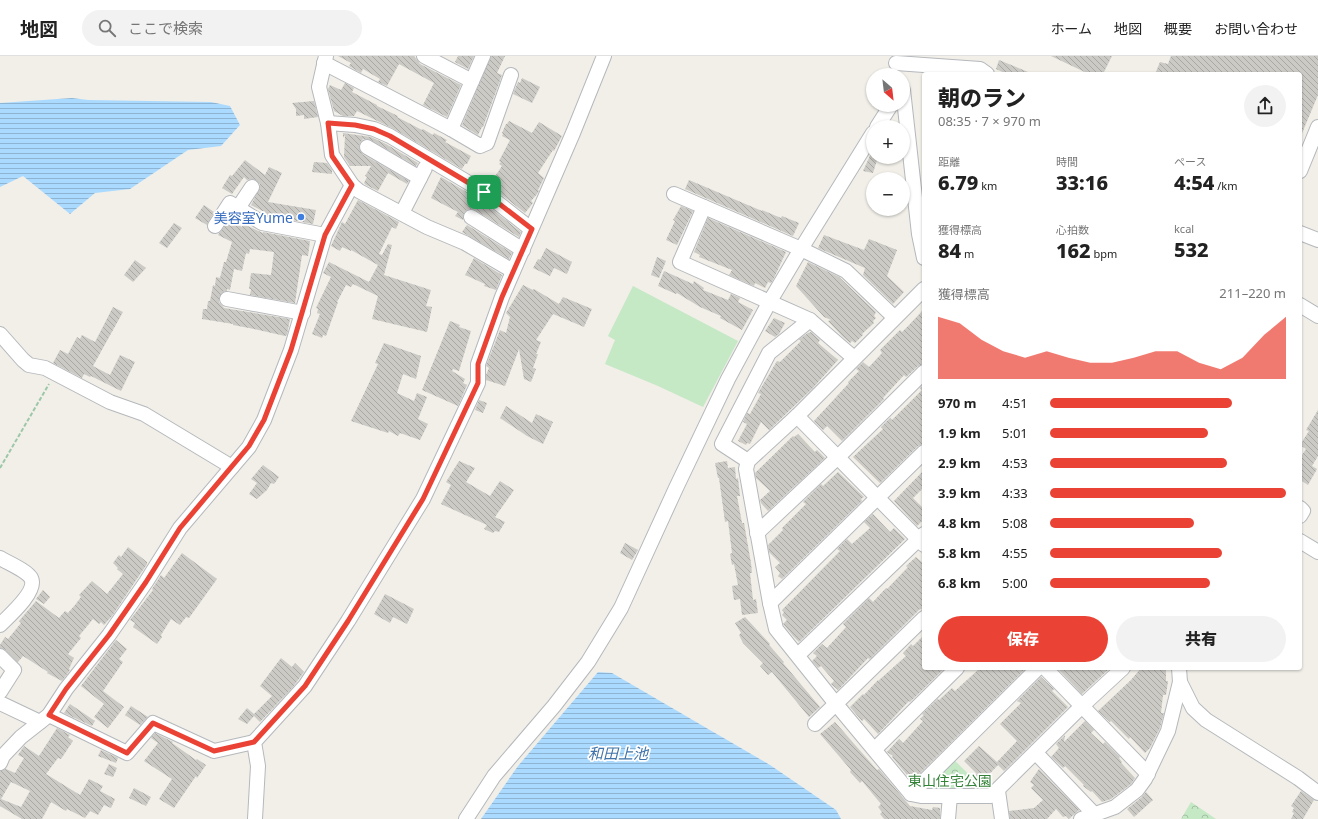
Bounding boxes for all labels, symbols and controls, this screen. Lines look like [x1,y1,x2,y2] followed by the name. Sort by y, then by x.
[82,10,362,46] search box
[20,16,58,42] text: 地図
[96,17,118,39] icon: search
[128,18,203,38] text: ここで検索
[1050,19,1092,38] text: ホーム
[1114,19,1142,38] text: 地図
[1164,19,1192,38] text: 概要
[1214,19,1298,38] text: お問い合わせ
[866,68,910,112] north arrow
[866,68,910,216] map controls
[938,82,1026,112] text: 朝のラン
[1244,85,1286,127] button: share
[938,112,1041,130] text: 08:35 · 7 × 970 m
[866,120,910,164] button: +
[938,154,960,169] text: 距離
[1056,154,1078,169] text: 時間
[1174,154,1206,169] text: ペース
[938,169,978,196] text: 6.79
[1056,169,1108,196] text: 33:16
[1174,169,1214,196] text: 4:54
[866,172,910,216] button: −
[467,175,501,209] pin
[978,178,997,193] text: km
[1214,178,1238,193] text: /km
[473,181,495,203] icon: arrive
[214,208,293,227] place label: 美容室Yume
[296,212,306,222] marker: 美容室Yume
[1174,221,1194,236] text: kcal
[938,222,982,237] text: 獲得標高
[1056,222,1089,237] text: 心拍数
[1174,236,1209,263] text: 532
[938,237,961,264] text: 84
[1056,237,1091,264] text: 162
[961,246,974,261] text: m
[1091,246,1117,261] text: bpm
[1219,284,1286,302] text: 211–220 m
[938,285,990,303] text: 獲得標高
[938,394,976,412] text: 970 m
[1002,394,1028,412] text: 4:51
[938,424,981,442] text: 1.9 km
[1002,424,1028,442] text: 5:01
[938,454,981,472] text: 2.9 km
[1002,454,1028,472] text: 4:53
[938,484,981,502] text: 3.9 km
[1002,484,1028,502] text: 4:33
[938,514,981,532] text: 4.8 km
[1002,514,1028,532] text: 5:08
[938,544,981,562] text: 5.8 km
[1002,544,1028,562] text: 4:55
[938,574,981,592] text: 6.8 km
[1002,574,1028,592] text: 5:00
[938,616,1108,662] button: 保存
[1116,616,1286,662] button: 共有
[588,743,650,763] water label: 和田上池
[908,771,992,790] park label: 東山住宅公園

